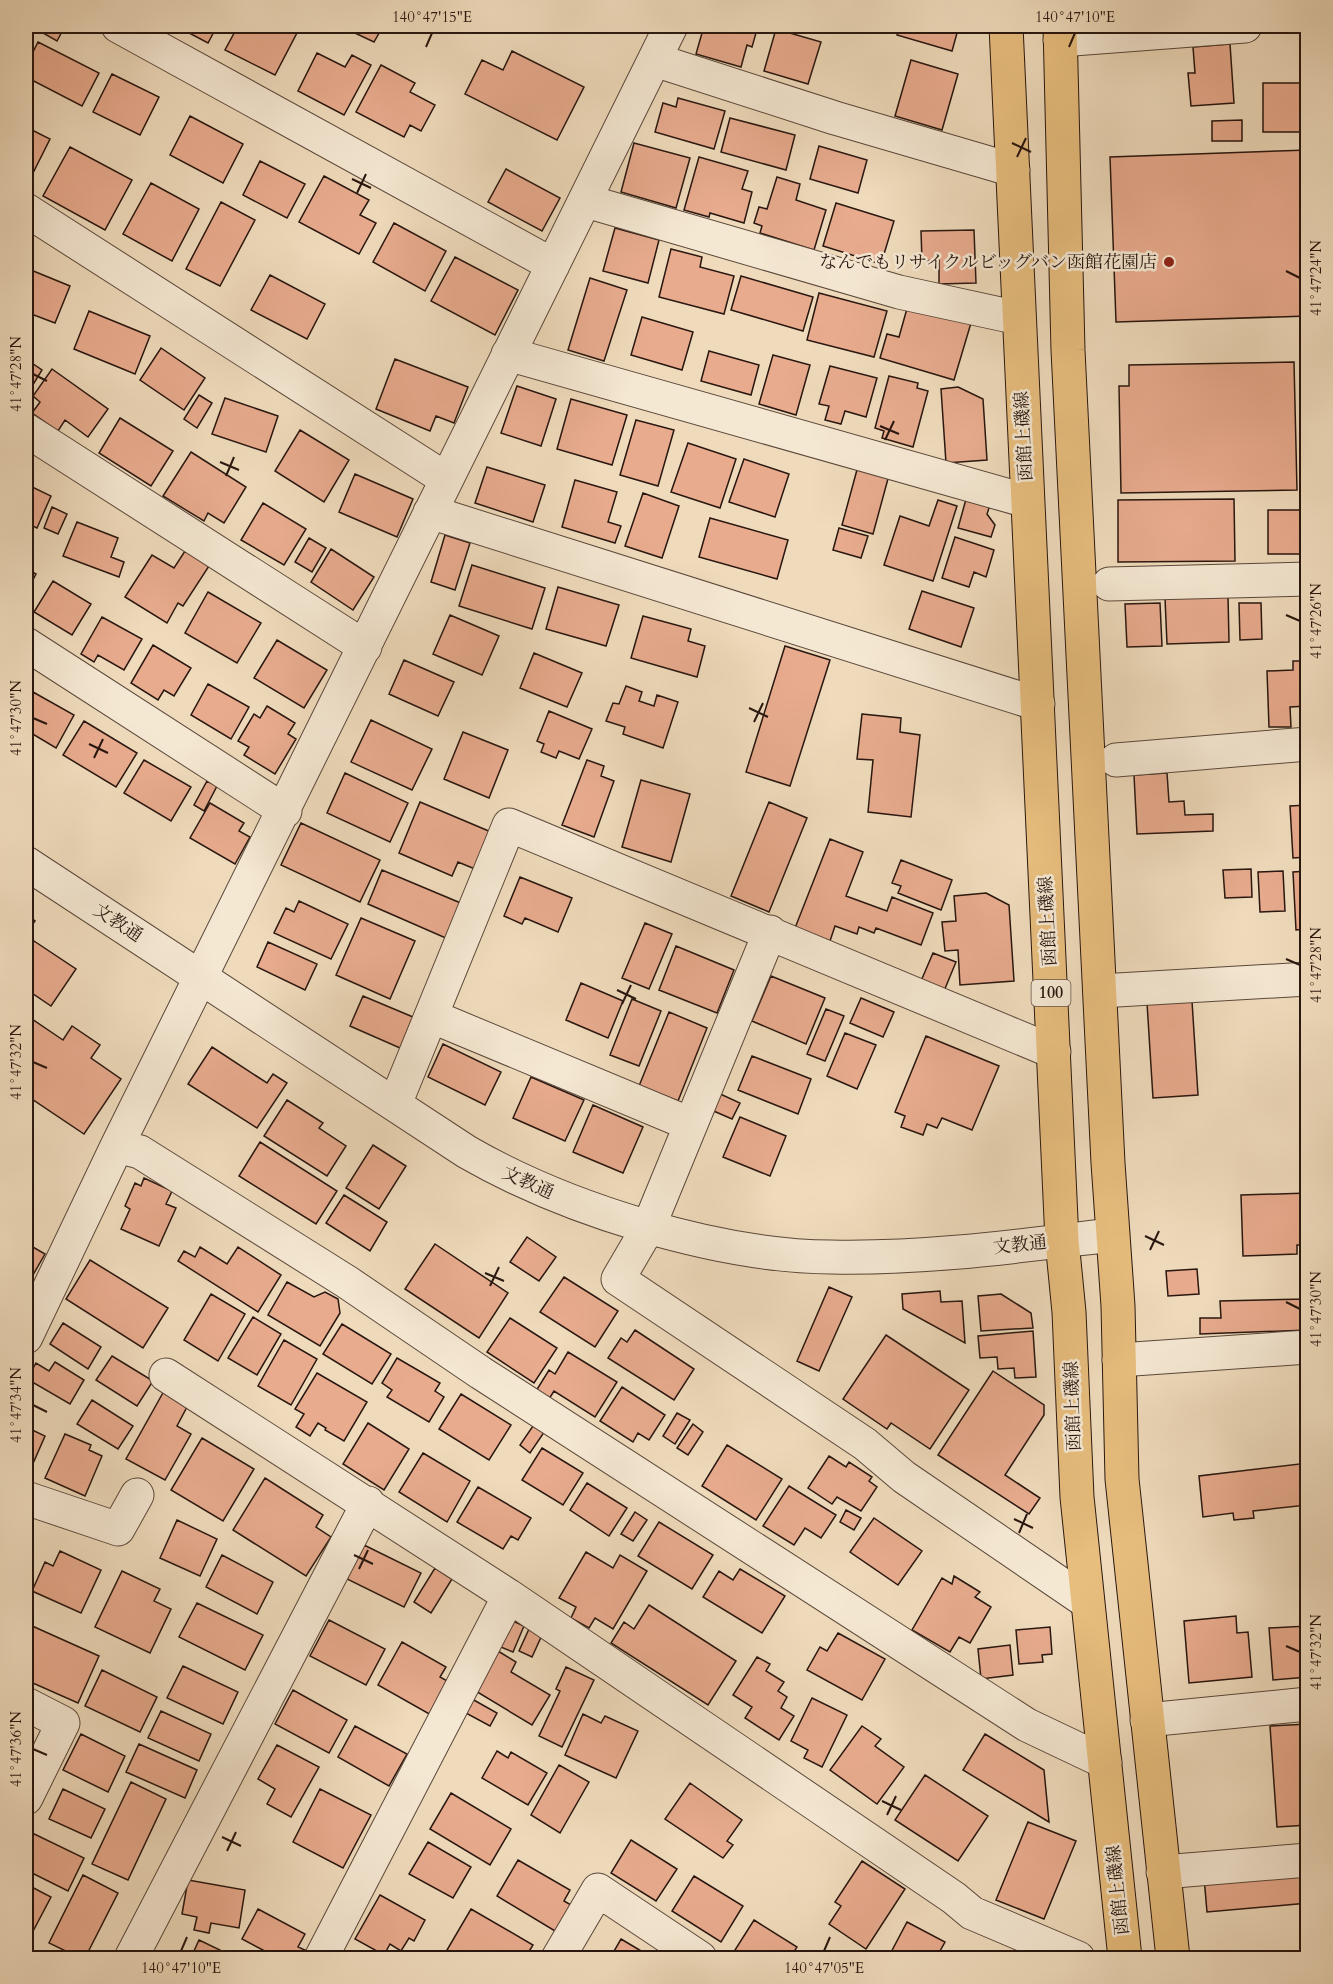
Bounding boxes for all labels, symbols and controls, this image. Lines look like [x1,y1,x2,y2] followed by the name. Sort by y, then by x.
[392,7,472,27] text: 140°47'15"E
[1035,7,1115,27] text: 140°47'10"E
[1306,240,1326,316] text: 41°47'24"N
[819,250,1157,275] place label: なんでもリサイクルビッグバン函館花園店
[1162,255,1176,269] marker: なんでもリサイクルビッグバン函館花園店
[6,336,26,412] text: 41°47'28"N
[1009,390,1039,482] street label: 函館上磯線
[1306,583,1326,659] text: 41°47'26"N
[6,680,26,756] text: 41°47'30"N
[1033,875,1063,967] street label: 函館上磯線
[89,898,147,948] street label: 文教通
[1306,927,1326,1003] text: 41°47'28"N
[1032,980,1070,1006] road number: 100
[6,1024,26,1100] text: 41°47'32"N
[498,1161,558,1205] street label: 文教通
[992,1230,1048,1260] street label: 文教通
[1306,1271,1326,1347] text: 41°47'30"N
[1059,1361,1087,1451] street label: 函館上磯線
[6,1367,26,1443] text: 41°47'34"N
[1306,1614,1326,1690] text: 41°47'32"N
[6,1711,26,1787] text: 41°47'36"N
[1101,1844,1135,1936] street label: 函館上磯線
[141,1958,221,1978] text: 140°47'10"E
[784,1958,864,1978] text: 140°47'05"E

